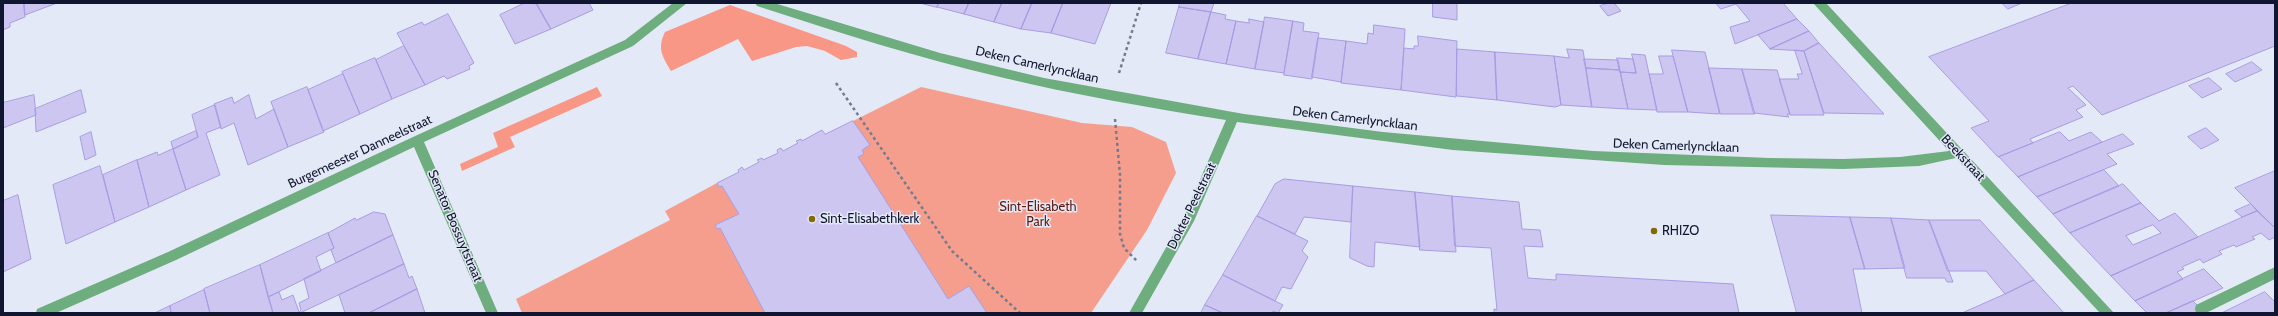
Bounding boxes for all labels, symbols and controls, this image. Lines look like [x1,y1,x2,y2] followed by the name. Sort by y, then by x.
[974,43,1100,87] street label: Deken Camerlyncklaan
[1291,104,1419,134] street label: Deken Camerlyncklaan
[286,112,434,192] street label: Burgemeester Danneelstraat
[1938,132,1988,184] street label: Beekstraat
[1613,136,1739,156] street label: Deken Camerlyncklaan
[1164,160,1220,252] street label: Dokter Peelstraat
[424,168,486,284] street label: Senator Bossuytstraat
[999,199,1077,230] park label: Sint-Elisabeth Park
[820,211,919,227] place label: Sint-Elisabethkerk
[807,214,817,224] marker: Sint-Elisabethkerk
[1662,223,1699,239] place label: RHIZO
[1649,226,1659,236] marker: RHIZO

